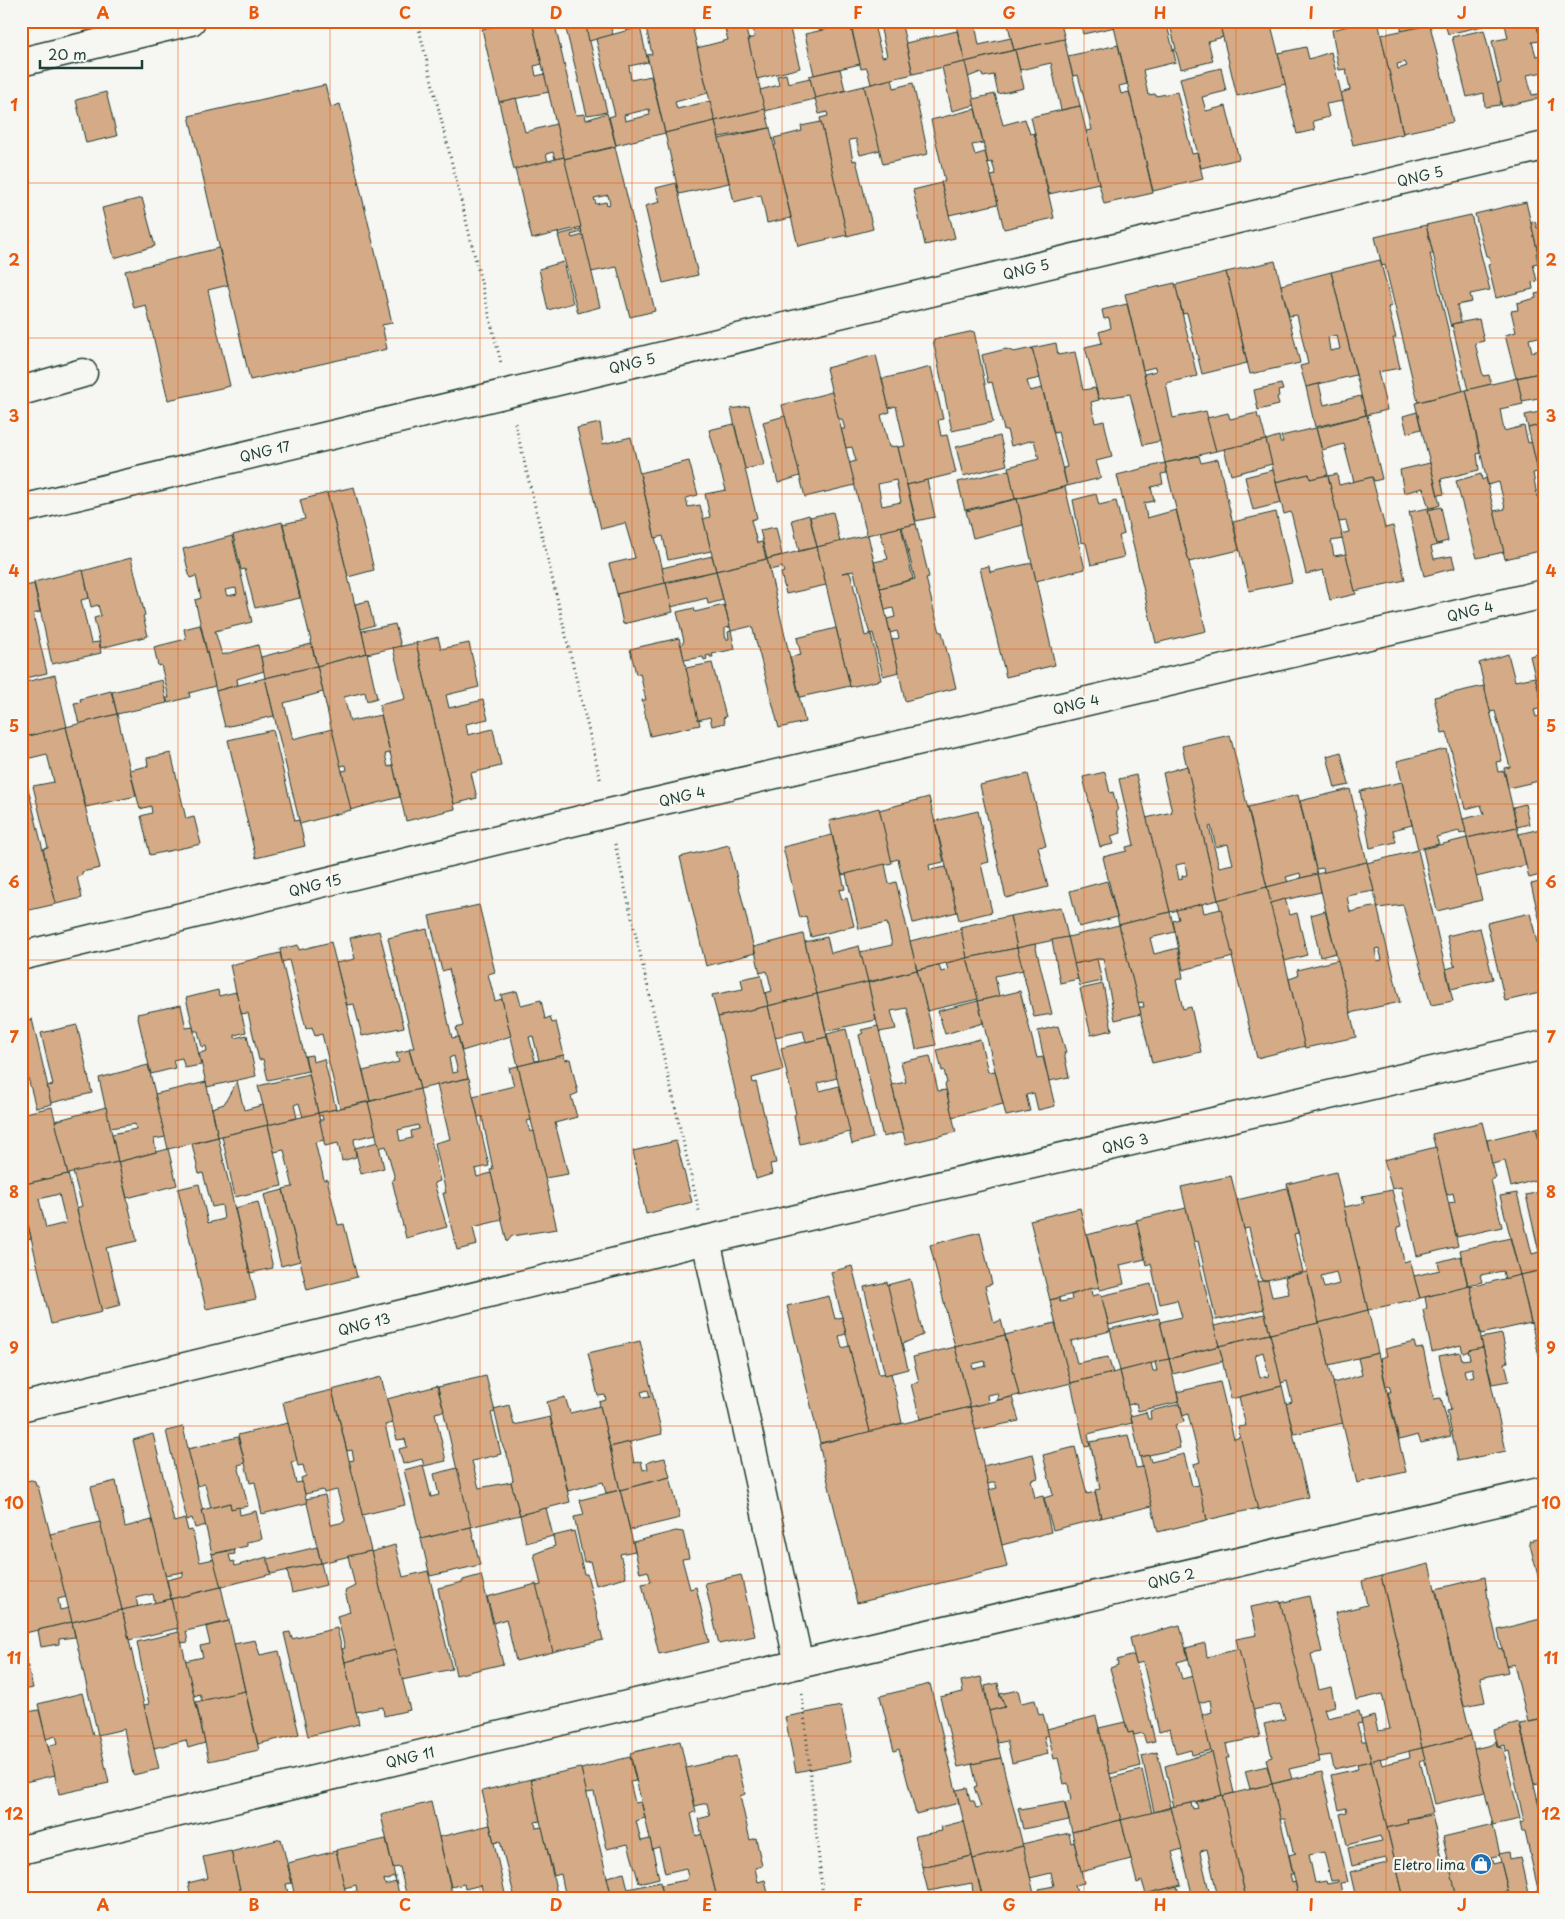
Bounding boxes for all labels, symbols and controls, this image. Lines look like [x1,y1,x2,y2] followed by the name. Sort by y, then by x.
[97,0,110,24] text: A
[249,0,260,24] text: B
[399,0,411,24] text: C
[550,0,562,24] text: D
[702,0,712,24] text: E
[853,0,863,24] text: F
[1002,0,1016,24] text: G
[1154,0,1166,24] text: H
[1308,0,1314,24] text: I
[1457,0,1467,24] text: J
[40,38,142,70] scale bar
[48,42,87,65] text: 20 m
[10,92,18,116] text: 1
[1547,92,1555,116] text: 1
[1395,160,1445,192] street label: QNG 5
[8,247,20,271] text: 2
[1545,247,1557,271] text: 2
[1001,253,1051,285] street label: QNG 5
[607,347,657,379] street label: QNG 5
[9,403,19,427] text: 3
[1546,403,1556,427] text: 3
[238,435,293,467] street label: QNG 17
[9,558,20,582] text: 4
[1546,558,1557,582] text: 4
[1445,595,1495,627] street label: QNG 4
[1051,688,1101,720] street label: QNG 4
[9,713,19,737] text: 5
[1546,713,1556,737] text: 5
[657,780,707,812] street label: QNG 4
[286,868,344,902] street label: QNG 15
[8,869,20,893] text: 6
[1545,869,1557,893] text: 6
[9,1024,19,1048] text: 7
[1546,1024,1556,1048] text: 7
[1100,1127,1150,1159] street label: QNG 3
[9,1179,19,1203] text: 8
[1546,1179,1556,1203] text: 8
[336,1307,392,1341] street label: QNG 13
[9,1335,19,1359] text: 9
[1546,1335,1556,1359] text: 9
[4,1490,24,1514] text: 10
[1541,1490,1561,1514] text: 10
[1145,1562,1197,1594] street label: QNG 2
[7,1645,21,1669] text: 11
[1544,1645,1558,1669] text: 11
[383,1741,437,1773] street label: QNG 11
[5,1801,23,1825] text: 12
[1542,1801,1560,1825] text: 12
[1469,1852,1493,1876] shop icon: Eletro lima
[1393,1854,1465,1875] place label: Eletro lima
[97,1892,110,1916] text: A
[249,1892,260,1916] text: B
[399,1892,411,1916] text: C
[550,1892,562,1916] text: D
[702,1892,712,1916] text: E
[853,1892,863,1916] text: F
[1002,1892,1016,1916] text: G
[1154,1892,1166,1916] text: H
[1308,1892,1314,1916] text: I
[1457,1892,1467,1916] text: J

